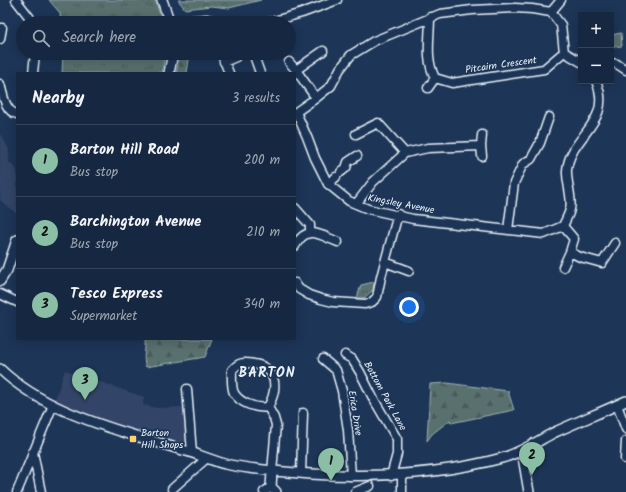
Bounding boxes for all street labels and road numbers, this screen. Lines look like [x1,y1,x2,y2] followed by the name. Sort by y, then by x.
[464,52,538,78] street label: Pitcairn Crescent
[366,190,436,218] street label: Kingsley Avenue
[359,358,411,434] street label: Bottom Park Lane
[344,389,367,437] street label: Erica Drive

